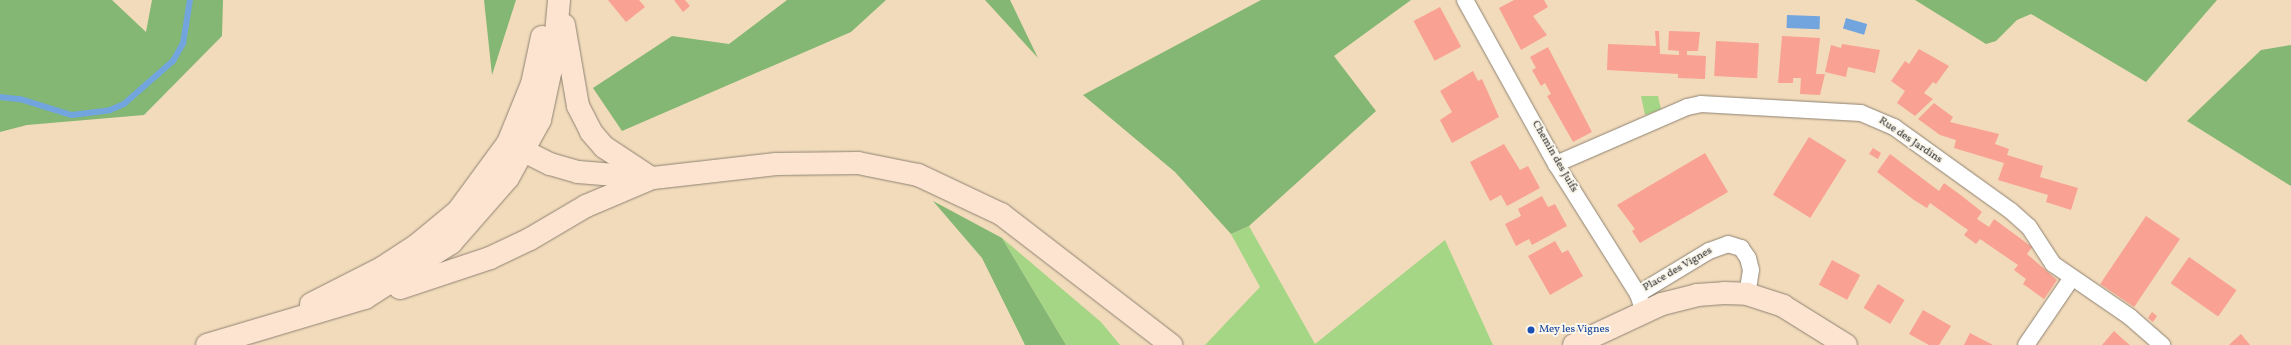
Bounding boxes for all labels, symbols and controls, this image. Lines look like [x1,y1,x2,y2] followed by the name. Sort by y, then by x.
[1876,115,1944,167] street label: Rue des Jardins
[1528,119,1580,195] street label: Chemin des Juifs
[1641,245,1715,295] street label: Place des Vignes
[1539,323,1610,337] place label: Mey les Vignes
[1526,325,1536,335] marker: Mey les Vignes

